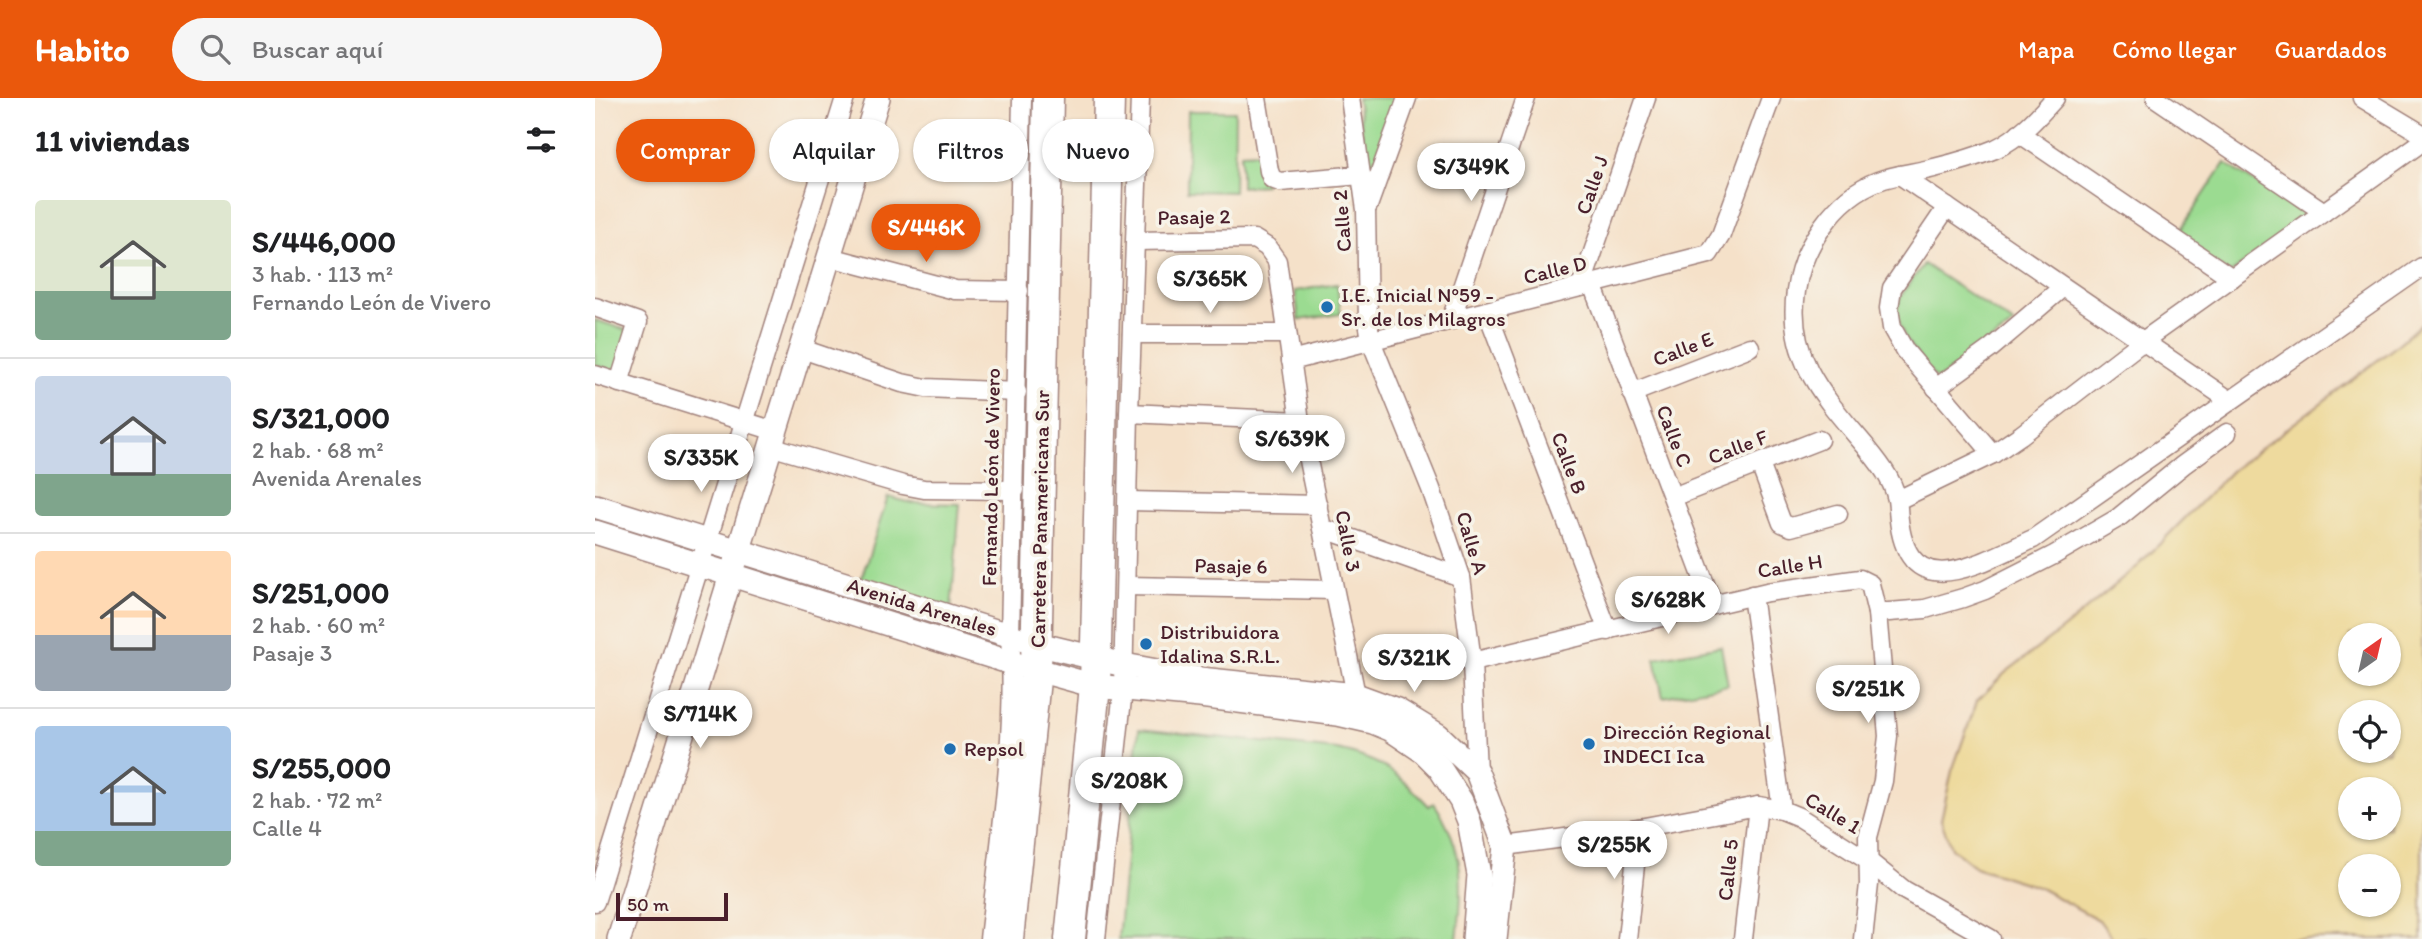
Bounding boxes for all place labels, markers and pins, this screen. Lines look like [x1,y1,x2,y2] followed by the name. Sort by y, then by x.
[1414,144,1528,203] pin: S/349K
[869,204,983,264] pin: S/446K
[1153,256,1267,315] pin: S/365K
[1341,282,1506,331] place label: I.E. Inicial Nº59 - Sr. de los Milagros
[1319,299,1335,315] marker: I.E. Inicial Nº59 - Sr. de los Milagros
[1235,416,1349,475] pin: S/639K
[644,434,758,494] pin: S/335K
[1611,576,1725,636] pin: S/628K
[1160,619,1280,668] place label: Distribuidora Idalina S.R.L.
[1357,634,1471,694] pin: S/321K
[1138,636,1154,652] marker: Distribuidora Idalina S.R.L.
[1811,666,1925,725] pin: S/251K
[643,690,757,750] pin: S/714K
[1603,719,1771,768] place label: Dirección Regional INDECI Ica
[964,736,1024,761] place label: Repsol
[1581,736,1597,752] marker: Dirección Regional INDECI Ica
[942,741,958,757] marker: Repsol
[1072,758,1186,817] pin: S/208K
[1557,822,1671,881] pin: S/255K

